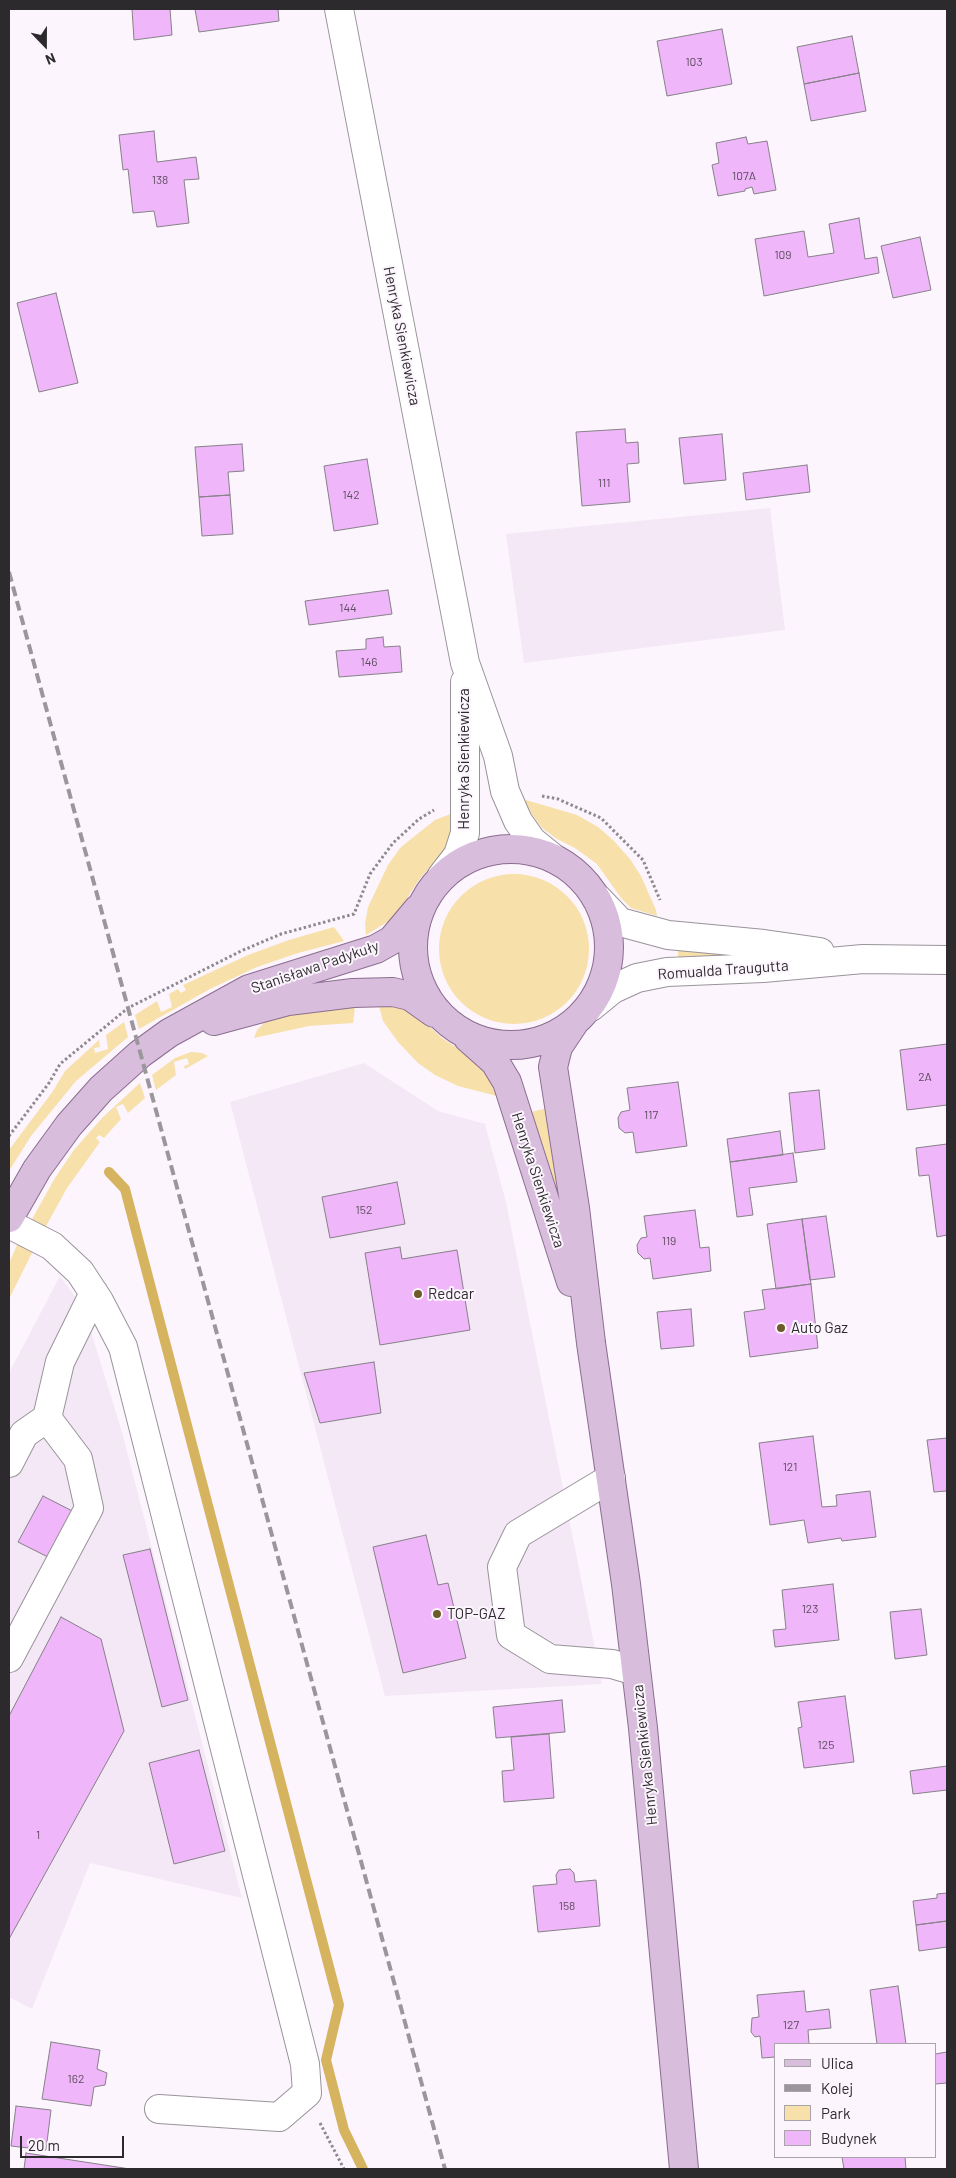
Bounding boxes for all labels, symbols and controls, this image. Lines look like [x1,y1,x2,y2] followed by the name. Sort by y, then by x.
[20,20,70,70] north arrow
[43,50,58,69] text: N
[685,55,703,69] house number: 103
[732,169,756,183] house number: 107A
[152,173,168,187] house number: 138
[774,248,792,262] house number: 109
[380,265,424,407] street label: Henryka Sienkiewicza
[598,476,610,490] house number: 111
[342,488,360,502] house number: 142
[339,601,357,615] house number: 144
[361,655,377,669] house number: 146
[455,688,473,830] street label: Henryka Sienkiewicza
[249,937,381,997] street label: Stanisława Padykuły
[657,956,789,984] street label: Romualda Traugutta
[918,1070,932,1084] house number: 2A
[644,1108,658,1122] house number: 117
[508,1110,568,1250] street label: Henryka Sienkiewicza
[356,1203,372,1217] house number: 152
[662,1234,676,1248] house number: 119
[428,1285,474,1303] place label: Redcar
[412,1288,424,1300] marker: Redcar
[791,1319,848,1337] place label: Auto Gaz
[775,1322,787,1334] marker: Auto Gaz
[783,1460,797,1474] house number: 121
[802,1602,818,1616] house number: 123
[447,1605,505,1623] place label: TOP-GAZ
[431,1608,443,1620] marker: TOP-GAZ
[629,1684,661,1826] street label: Henryka Sienkiewicza
[818,1738,834,1752] house number: 125
[36,1828,40,1842] house number: 1
[559,1899,575,1913] house number: 158
[783,2018,799,2032] house number: 127
[774,2043,936,2158] legend
[821,2054,853,2072] text: Ulica
[68,2072,84,2086] house number: 162
[821,2079,853,2097] text: Kolej
[821,2104,850,2122] text: Park
[22,2126,126,2158] scale bar
[821,2129,877,2147] text: Budynek
[28,2136,60,2154] text: 20 m

